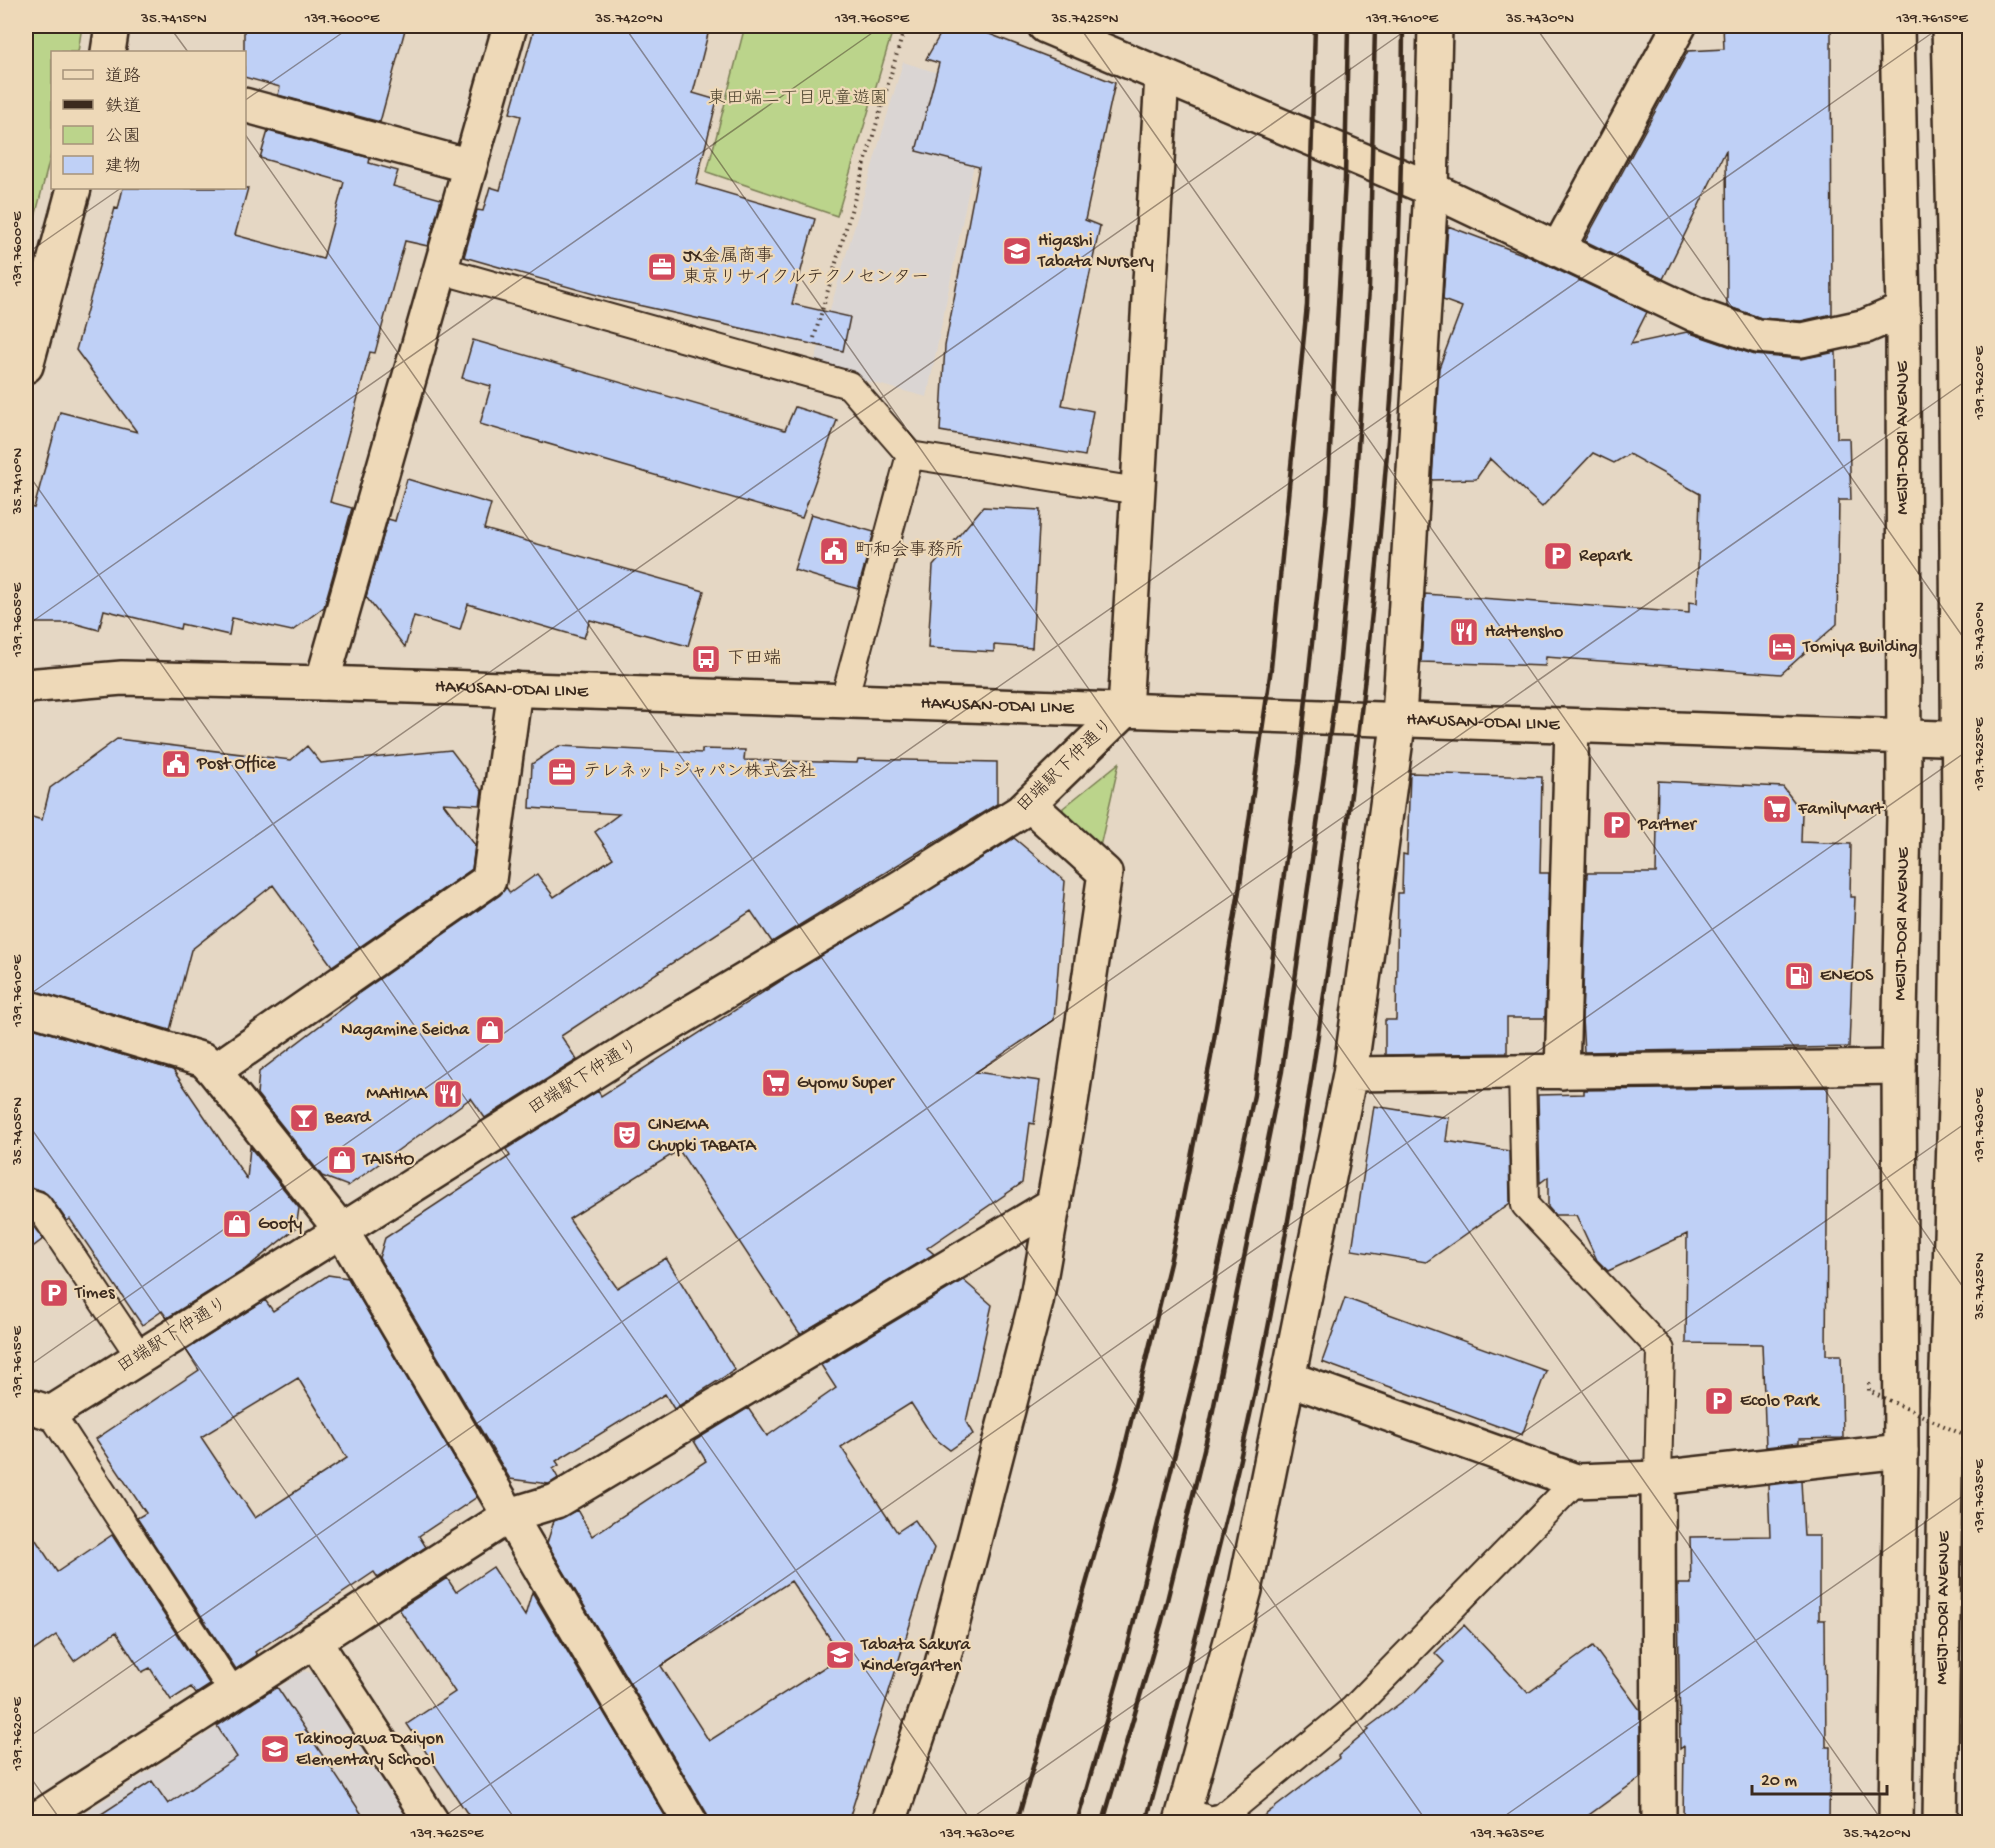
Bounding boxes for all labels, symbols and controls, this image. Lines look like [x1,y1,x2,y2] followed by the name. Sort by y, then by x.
[140,10,207,28] text: 35.7415°N
[304,10,380,28] text: 139.7600°E
[594,10,663,28] text: 35.7420°N
[834,10,910,28] text: 139.7605°E
[1050,10,1119,28] text: 35.7425°N
[1365,10,1439,28] text: 139.7610°E
[1505,10,1574,28] text: 35.7430°N
[1895,10,1968,28] text: 139.7615°E
[51,51,246,189] legend
[105,66,141,88] text: 道路
[708,88,888,110] park label: 東田端二丁目児童遊園
[105,96,141,118] text: 鉄道
[105,127,141,148] text: 公園
[105,156,141,178] text: 建物
[9,211,27,287] text: 139.7600°E
[1037,231,1154,273] place label: Higashi Tabata Nursery
[1001,235,1033,267] school or university icon: Higashi Tabata Nursery
[683,246,929,289] place label: JX金属商事 東京リサイクルテクノセンター
[646,251,678,283] office icon: JX金属商事 東京リサイクルテクノセンター
[1971,346,1989,421] text: 139.7620°E
[1893,361,1914,515] street label: MEIJI-DORI AVENUE
[9,448,27,515] text: 35.7410°N
[818,535,850,567] public building icon: 町和会事務所
[855,540,963,562] place label: 町和会事務所
[1542,540,1574,572] parking icon: Repark
[1579,546,1633,567] place label: Repark
[9,582,27,658] text: 139.7605°E
[1971,602,1989,671] text: 35.7430°N
[1448,616,1480,648] restaurant icon: Hattensho
[1485,622,1563,643] place label: Hattensho
[1766,631,1798,663] hotel icon: Tomiya Building
[1802,637,1918,658] place label: Tomiya Building
[690,643,722,675] bus stop icon: 下田端
[727,648,781,670] place label: 下田端
[435,676,589,703] street label: HAKUSAN-ODAI LINE
[920,693,1075,719] street label: HAKUSAN-ODAI LINE
[1406,709,1561,736] street label: HAKUSAN-ODAI LINE
[1013,714,1119,817] street label: 田端駅下仲通り
[1971,717,1989,791] text: 139.7625°E
[160,748,192,780] public building icon: Post Office
[196,754,276,775] place label: Post Office
[546,756,578,788] office icon: テレネットジャパン株式会社
[583,761,816,783] place label: テレネットジャパン株式会社
[1761,793,1793,825] supermarket icon: FamilyMart
[1797,799,1885,820] place label: FamilyMart
[1601,809,1633,841] parking icon: Partner
[1637,815,1697,836] place label: Partner
[1890,846,1914,1001] street label: MEIJI-DORI AVENUE
[9,954,27,1028] text: 139.7610°E
[1783,960,1815,992] fuel station icon: ENEOS
[1820,966,1874,987] place label: ENEOS
[474,1014,506,1046] shop icon: Nagamine Seicha
[341,1020,470,1041] place label: Nagamine Seicha
[524,1035,643,1120] street label: 田端駅下仲通り
[760,1067,792,1099] supermarket icon: Gyomu Super
[797,1073,895,1094] place label: Gyomu Super
[432,1078,464,1110] restaurant icon: MAHIMA
[366,1084,428,1105] place label: MAHIMA
[1971,1087,1989,1163] text: 139.7630°E
[9,1097,27,1166] text: 35.7405°N
[288,1102,320,1134] bar icon: Beard
[324,1108,372,1129] place label: Beard
[648,1115,757,1157] place label: CINEMA Chupki TABATA
[611,1119,643,1151] theatre icon: CINEMA Chupki TABATA
[326,1144,358,1176] shop icon: TAISHO
[362,1150,414,1171] place label: TAISHO
[221,1208,253,1240] shop icon: Goofy
[258,1214,303,1235] place label: Goofy
[1971,1252,1989,1321] text: 35.7425°N
[38,1277,70,1309] parking icon: Times
[74,1283,116,1304] place label: Times
[113,1293,232,1378] street label: 田端駅下仲通り
[9,1326,27,1399] text: 139.7615°E
[1703,1385,1735,1417] parking icon: Ecolo Park
[1740,1391,1821,1412] place label: Ecolo Park
[1971,1459,1989,1534] text: 139.7635°E
[1931,1530,1955,1685] street label: MEIJI-DORI AVENUE
[860,1635,971,1677] place label: Tabata Sakura Kindergarten
[824,1639,856,1671] school or university icon: Tabata Sakura Kindergarten
[9,1697,27,1772] text: 139.7620°E
[295,1729,444,1771] place label: Takinogawa Daiyon Elementary School
[259,1733,291,1765] school or university icon: Takinogawa Daiyon Elementary School
[1752,1758,1887,1796] scale bar
[1761,1771,1797,1792] text: 20 m
[410,1825,484,1843] text: 139.7625°E
[939,1825,1015,1843] text: 139.7630°E
[1469,1825,1544,1843] text: 139.7635°E
[1842,1825,1911,1843] text: 35.7420°N

